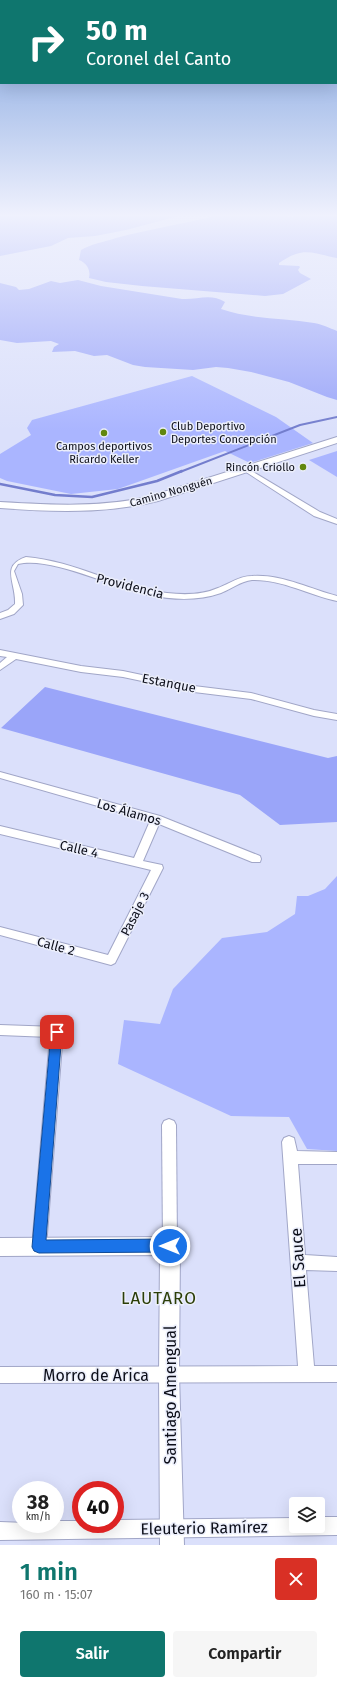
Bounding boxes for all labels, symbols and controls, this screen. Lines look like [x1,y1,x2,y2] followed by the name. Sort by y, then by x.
[86,14,148,47] text: 50 m
[20,16,72,68] icon: right
[86,48,231,70] text: Coronel del Canto
[171,420,277,446] place label: Club Deportivo Deportes Concepción
[158,427,168,437] marker: Club Deportivo Deportes Concepción
[99,428,109,438] marker: Campos deportivos Ricardo Keller
[56,440,152,466] place label: Campos deportivos Ricardo Keller
[225,461,295,474] place label: Rincón Criollo
[298,462,308,472] marker: Rincón Criollo
[128,474,214,510] street label: Camino Nonguén
[95,570,165,602] street label: Providencia
[141,670,197,696] street label: Estanque
[95,796,163,828] street label: Los Álamos
[58,837,100,861] street label: Calle 4
[118,890,152,938] street label: Pasaje 3
[35,934,77,958] street label: Calle 2
[40,1015,74,1049] pin
[46,1021,68,1043] icon: arrive
[149,1225,191,1267] position arrow
[286,1227,310,1289] street label: El Sauce
[121,1288,197,1309] district label: LAUTARO
[161,1325,180,1464] street label: Santiago Amengual
[43,1366,149,1385] street label: Morro de Arica
[72,1481,124,1533] speed limit sign: 40
[27,1490,49,1514] text: 38
[289,1497,325,1533] map controls
[289,1497,325,1533] button: layers
[26,1511,50,1523] text: km/h
[140,1517,268,1539] street label: Eleuterio Ramírez
[20,1558,78,1586] text: 1 min
[275,1558,317,1600] button: close
[20,1587,92,1602] text: 160 m · 15:07
[20,1631,165,1677] button: Salir
[173,1631,317,1677] button: Compartir

